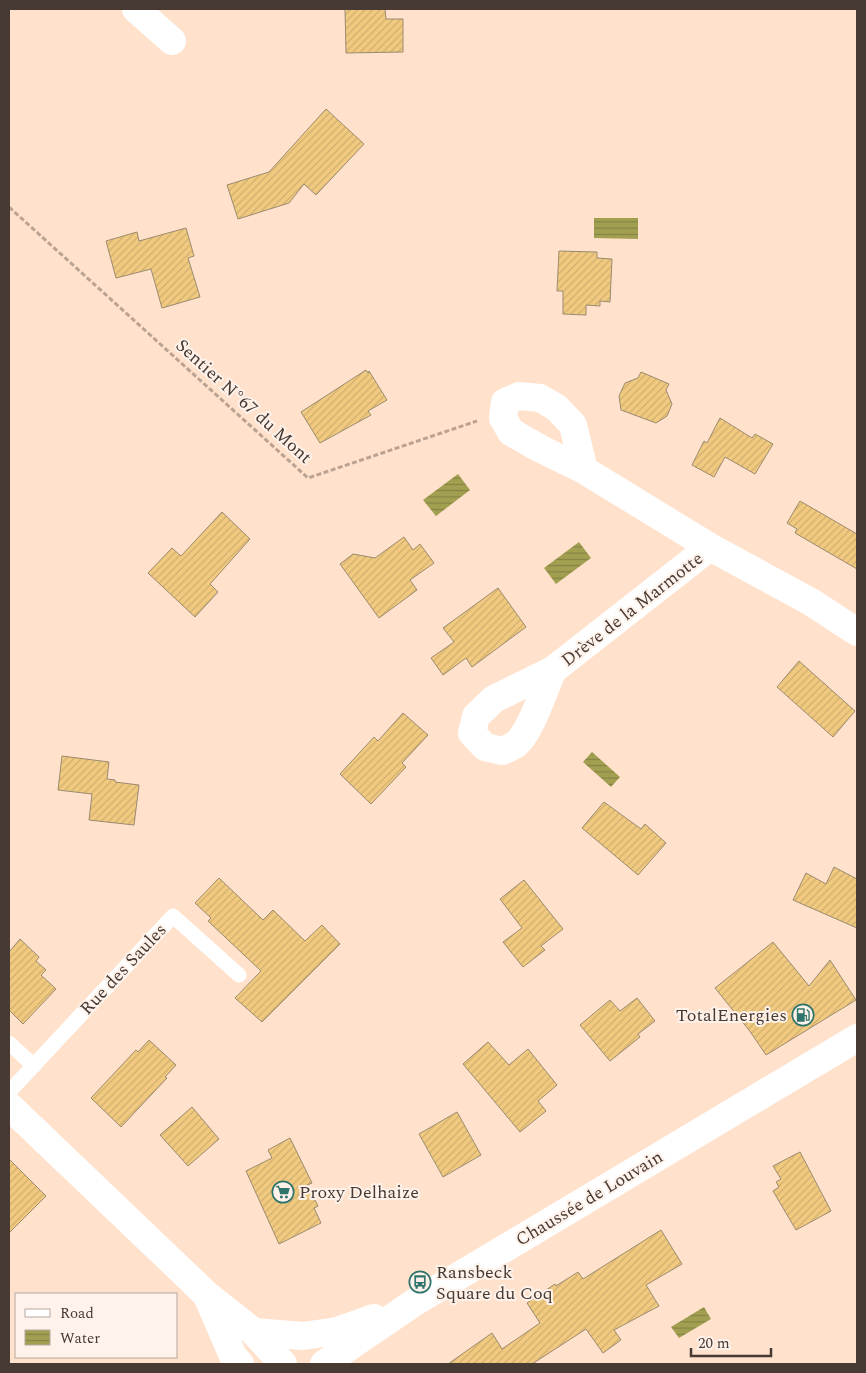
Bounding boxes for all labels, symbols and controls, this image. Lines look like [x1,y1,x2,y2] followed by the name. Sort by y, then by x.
[169,333,318,470] street label: Sentier N°67 du Mont
[556,545,709,673] street label: Drève de la Marmotte
[74,917,173,1021] street label: Rue des Saules
[676,1002,787,1029] place label: TotalEnergies
[791,1003,815,1027] fuel station icon: TotalEnergies
[510,1144,668,1253] street label: Chaussée de Louvain
[299,1179,419,1206] place label: Proxy Delhaize
[271,1180,295,1204] supermarket icon: Proxy Delhaize
[436,1259,553,1307] place label: Ransbeck Square du Coq
[408,1270,432,1294] bus stop icon: Ransbeck Square du Coq
[15,1293,178,1358] legend
[60,1302,94,1325] text: Road
[691,1326,771,1358] scale bar
[60,1327,100,1350] text: Water
[698,1332,730,1355] text: 20 m

